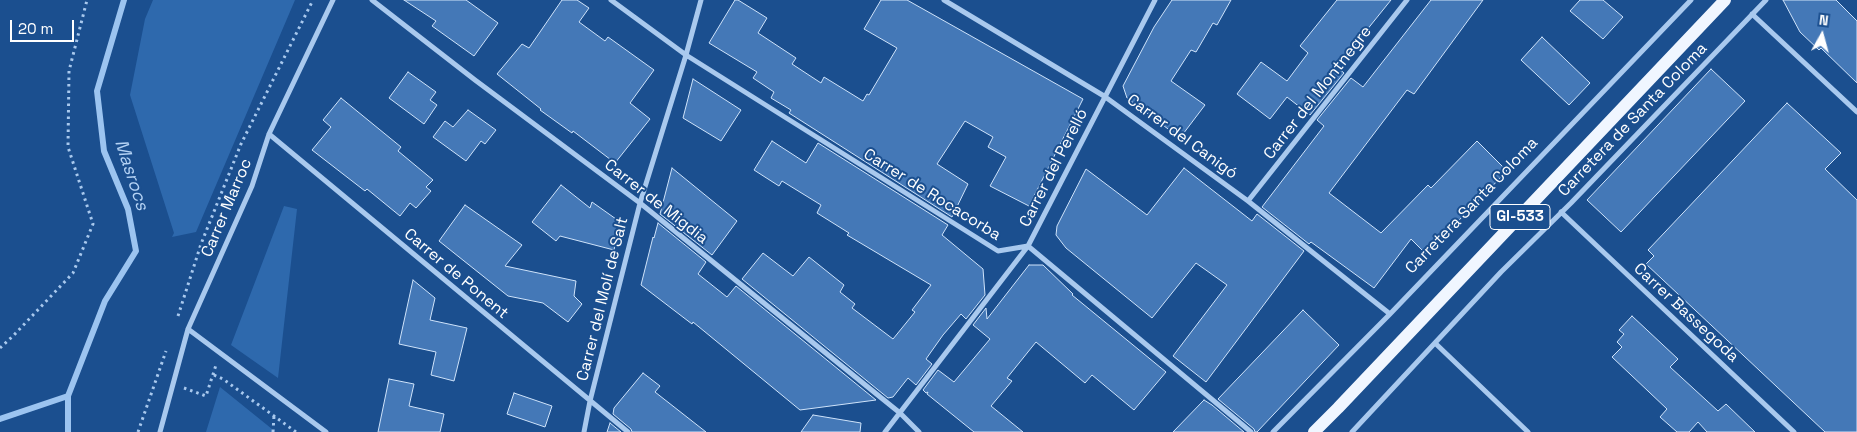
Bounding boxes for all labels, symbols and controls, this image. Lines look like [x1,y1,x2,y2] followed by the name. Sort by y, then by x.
[12,10,76,42] scale bar
[1797,10,1847,60] north arrow
[1818,11,1830,30] text: N
[18,19,53,38] text: 20 m
[1260,22,1376,164] street label: Carrer del Montnegre
[1555,39,1711,201] street label: Carretera de Santa Coloma
[1123,90,1241,184] street label: Carrer del Canigó
[1016,106,1092,230] street label: Carrer del Perelló
[1402,134,1542,278] street label: Carretera Santa Coloma
[109,137,153,213] water label: Masrocs
[860,145,1004,245] street label: Carrer de Rocacorba
[198,156,256,260] street label: Carrer Marroc
[600,156,712,248] street label: Carrer de Migdia
[1490,204,1550,230] road number: GI-533
[573,215,633,383] street label: Carrer del Molí de Salt
[400,225,512,323] street label: Carrer de Ponent
[1630,259,1742,367] street label: Carrer Bassegoda

